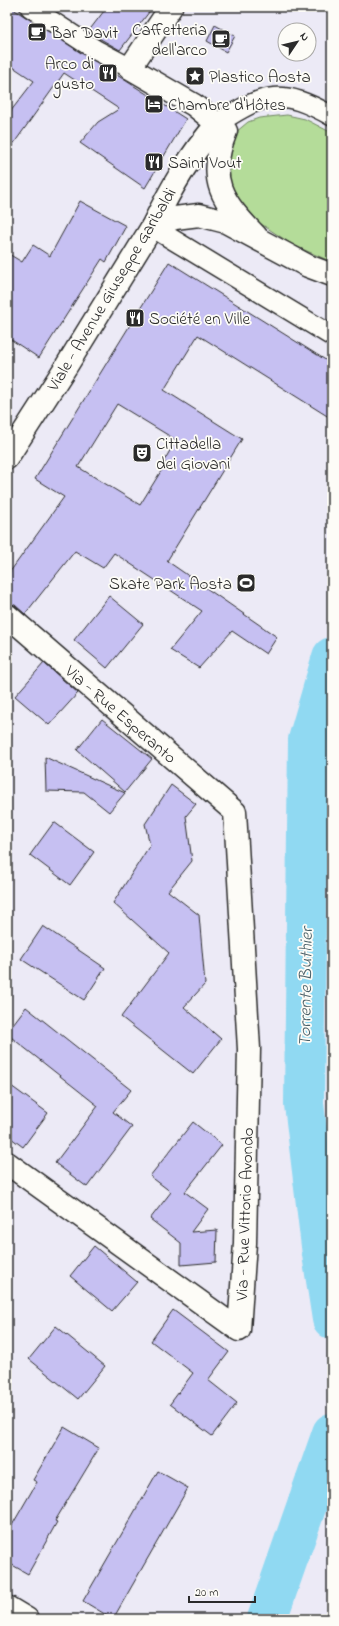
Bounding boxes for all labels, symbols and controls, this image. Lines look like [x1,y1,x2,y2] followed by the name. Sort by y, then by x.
[132,18,207,63] place label: Caffetteria dell'arco
[26,21,48,43] cafe icon: Bar Davit
[50,21,118,46] place label: Bar Davit
[277,22,317,62] north arrow
[210,28,232,50] cafe icon: Caffetteria dell'arco
[296,29,313,44] text: N
[45,52,94,99] place label: Arco di gusto
[97,62,119,84] restaurant icon: Arco di gusto
[184,65,206,87] place icon: Plastico Aosta
[209,65,311,90] place label: Plastico Aosta
[143,93,165,115] hotel icon: Chambre d'Hôtes
[168,93,286,118] place label: Chambre d'Hôtes
[143,151,165,173] restaurant icon: Saint Vout
[168,151,242,176] place label: Saint Vout
[41,183,183,397] street label: Viale - Avenue Giuseppe Garibaldi
[124,307,146,329] restaurant icon: Société en Ville
[149,307,250,332] place label: Société en Ville
[156,432,230,477] place label: Cittadella dei Giovani
[131,442,153,464] theatre icon: Cittadella dei Giovani
[109,572,232,597] place label: Skate Park Aosta
[235,572,257,594] sports icon: Skate Park Aosta
[58,659,182,770] street label: Via - Rue Esperanto
[293,925,321,1047] water label: Torrente Buthier
[230,1127,261,1302] street label: Via - Rue Vittorio Avondo
[189,1578,255,1604] scale bar
[195,1584,218,1602] text: 20 m

